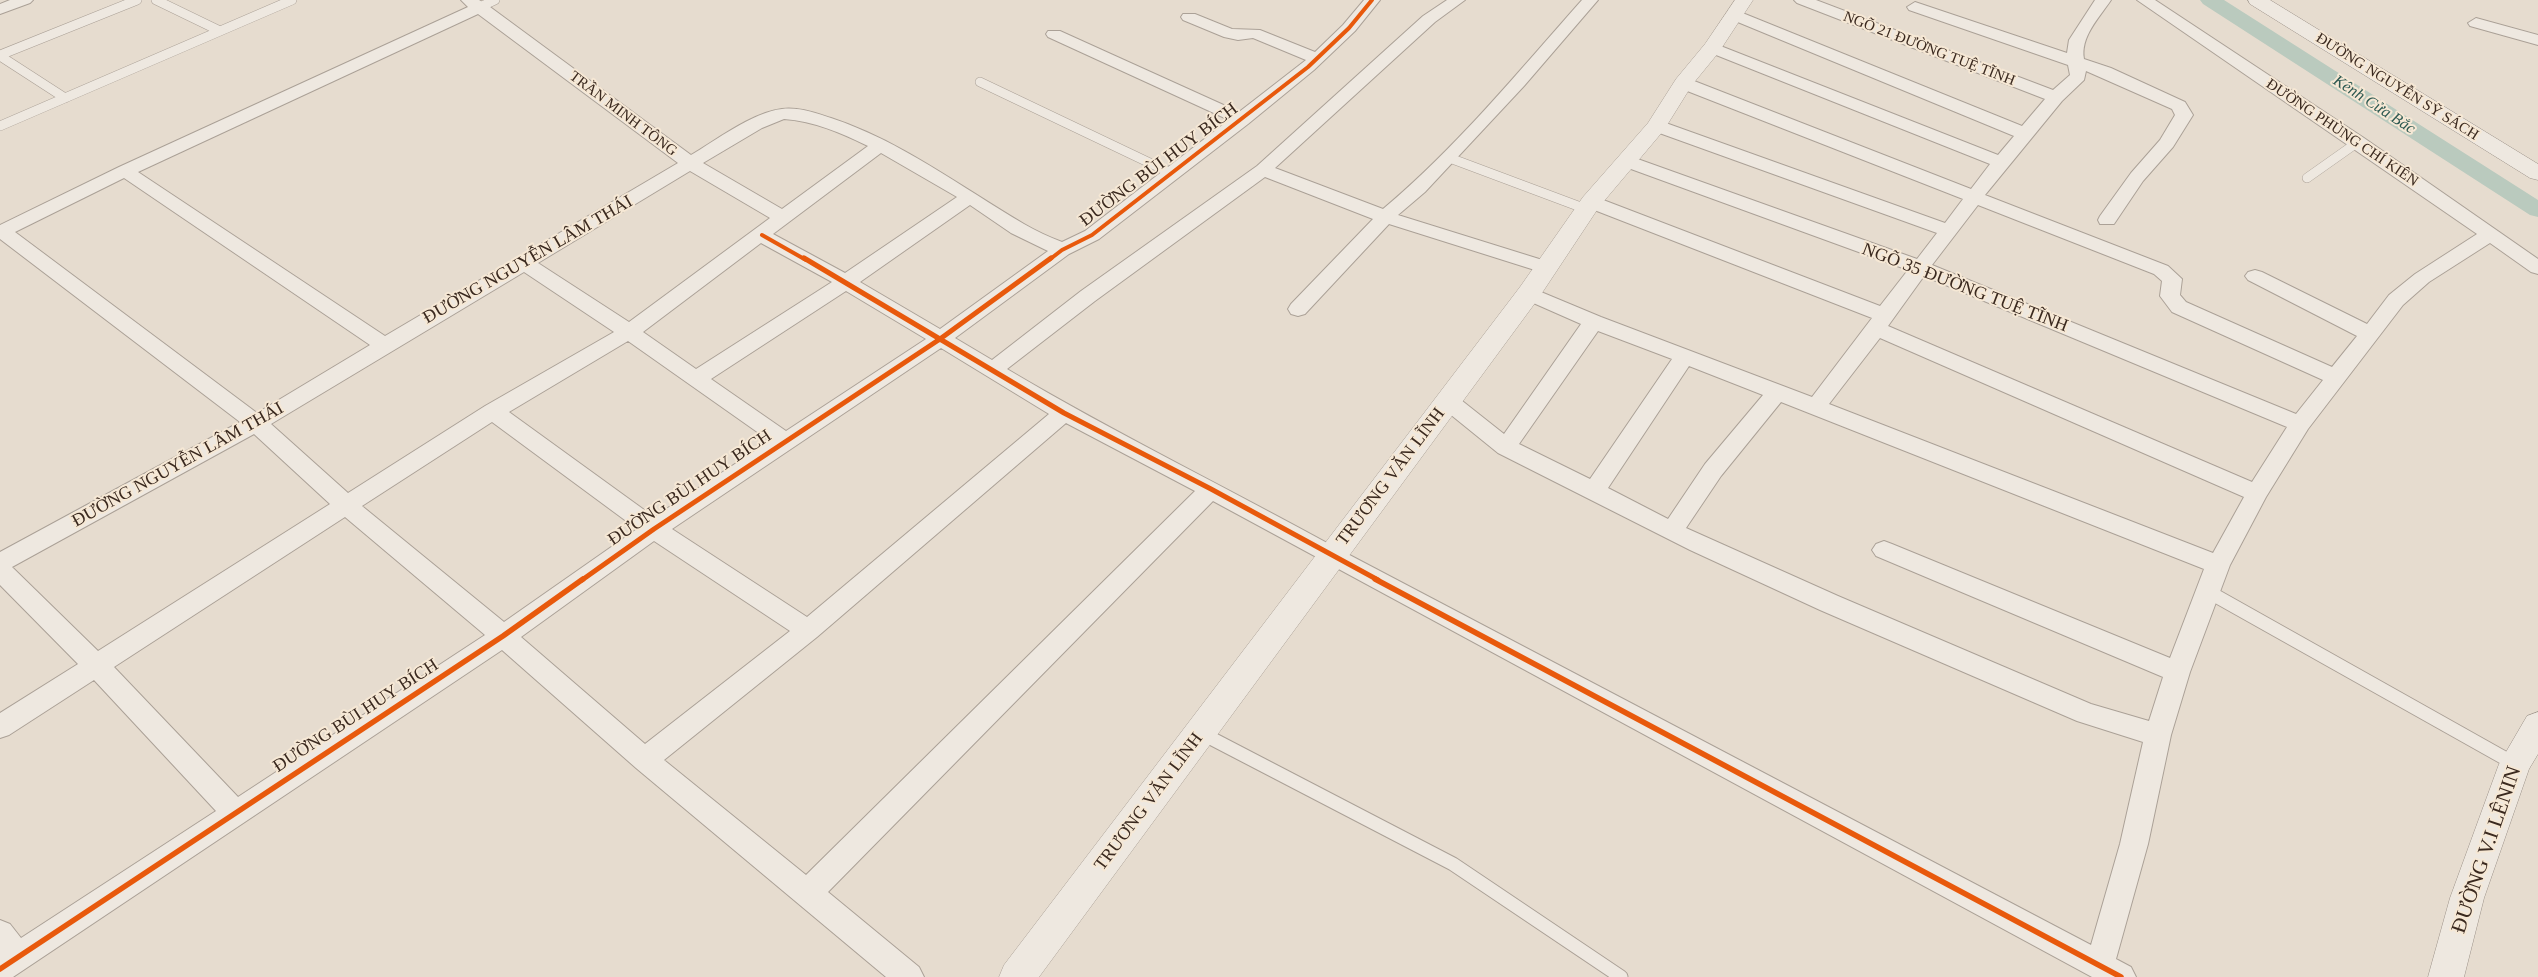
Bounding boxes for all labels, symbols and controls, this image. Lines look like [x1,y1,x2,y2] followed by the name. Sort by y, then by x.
[1841,8,2017,90] street label: NGÕ 21 ĐƯỜNG TUỆ TĨNH
[2312,29,2482,145] street label: ĐƯỜNG NGUYỄN SỸ SÁCH
[566,68,680,160] street label: TRẦN MINH TÔNG
[2329,71,2419,139] water label: Kênh Cửa Bắc
[2263,75,2421,191] street label: ĐƯỜNG PHÙNG CHÍ KIÊN
[1076,98,1242,232] street label: ĐƯỜNG BÙI HUY BÍCH
[419,191,637,329] street label: ĐƯỜNG NGUYỄN LÂM THÁI
[1859,239,2071,337] street label: NGÕ 35 ĐƯỜNG TUỆ TĨNH
[68,398,288,532] street label: ĐƯỜNG NGUYỄN LÂM THÁI
[1332,404,1450,550] street label: TRƯƠNG VĂN LĨNH
[604,425,776,551] street label: ĐƯỜNG BÙI HUY BÍCH
[269,655,443,777] street label: ĐƯỜNG BÙI HUY BÍCH
[1090,729,1208,875] street label: TRƯƠNG VĂN LĨNH
[2447,763,2527,937] street label: ĐƯỜNG V.I LÊNIN

